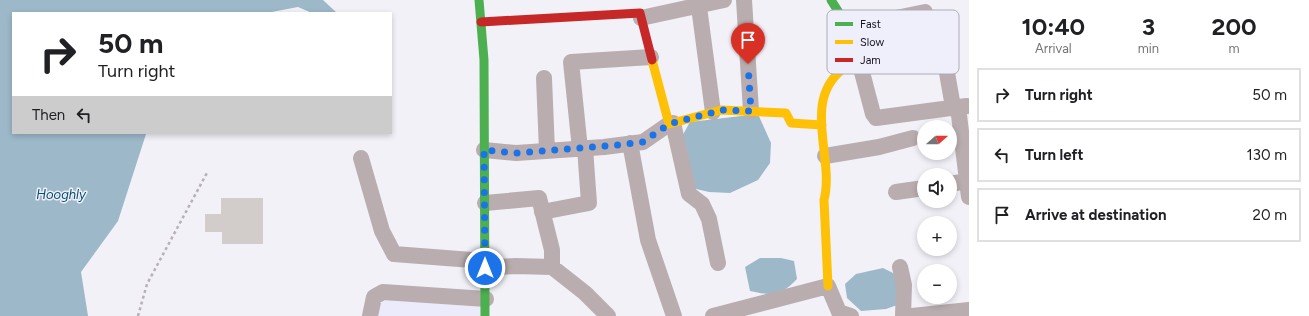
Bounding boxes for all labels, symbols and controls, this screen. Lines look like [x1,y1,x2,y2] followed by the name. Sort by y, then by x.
[827,10,959,74] legend
[1022,12,1085,41] text: 10:40
[1142,12,1155,41] text: 3
[1212,12,1257,41] text: 200
[860,18,881,31] text: Fast
[731,23,765,64] pin
[98,26,164,60] text: 50 m
[32,28,84,80] icon: right
[737,29,759,51] icon: arrive
[860,36,884,49] text: Slow
[1035,41,1072,56] text: Arrival
[1138,41,1159,56] text: min
[1228,41,1240,56] text: m
[860,54,881,67] text: Jam
[98,60,175,82] text: Turn right
[991,84,1013,106] icon: right
[1025,86,1093,104] text: Turn right
[1252,86,1287,104] text: 50 m
[73,104,95,126] icon: left
[32,106,65,124] text: Then
[917,120,957,160] north arrow
[917,120,957,304] map controls
[991,144,1013,166] icon: left
[1025,146,1083,164] text: Turn left
[1247,146,1287,164] text: 130 m
[917,168,957,208] button: sound
[36,187,87,202] water label: Hooghly
[991,204,1013,226] icon: arrive
[1025,206,1166,224] text: Arrive at destination
[1253,206,1287,224] text: 20 m
[917,216,957,256] button: +
[464,247,506,289] position arrow
[917,264,957,304] button: −

